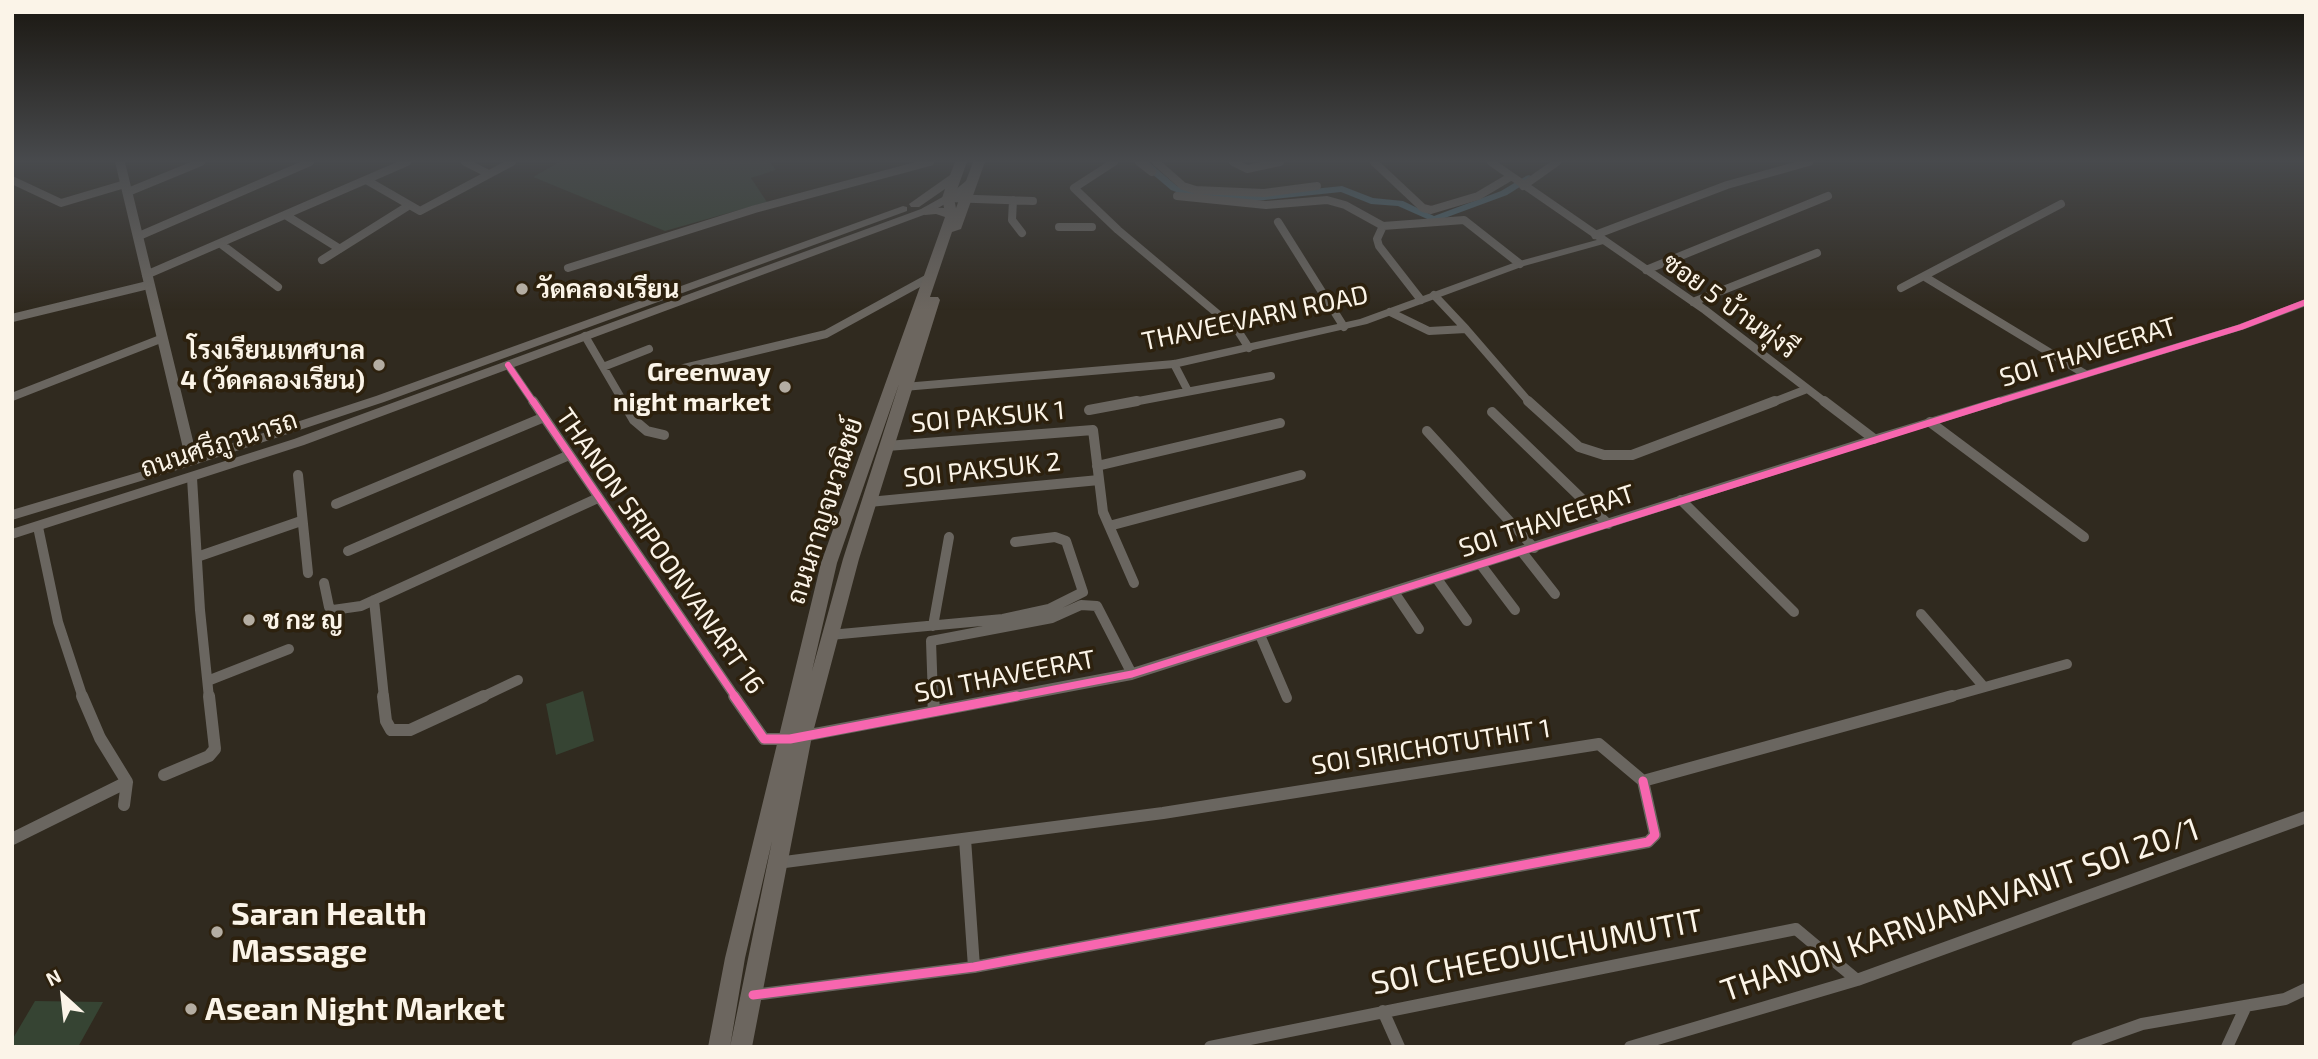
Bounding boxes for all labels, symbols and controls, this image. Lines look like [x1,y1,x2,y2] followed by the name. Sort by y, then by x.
[1656,247,1804,365] street label: ซอย 5 บ้านทุ่งรี
[536,273,679,305] place label: วัดคลองเรียน
[1139,279,1371,357] street label: THAVEEVARN ROAD
[514,281,530,297] marker: วัดคลองเรียน
[1996,310,2180,394] street label: SOI THAVEERAT
[180,334,365,396] place label: โรงเรียนเทศบาล 4 (วัดคลองเรียน)
[613,356,771,418] place label: Greenway night market
[371,357,387,373] marker: โรงเรียนเทศบาล 4 (วัดคลองเรียน)
[777,379,793,395] marker: Greenway night market
[910,395,1066,439] street label: SOI PAKSUK 1
[549,402,771,700] street label: THANON SRIPOONVANART 16
[137,404,301,484] street label: ถนนศรีภูวนารถ
[780,414,870,608] street label: ถนนกาญจนวณิชย์
[902,446,1062,494] street label: SOI PAKSUK 2
[1455,478,1639,564] street label: SOI THAVEERAT
[263,604,343,636] place label: ช กะ ญ
[241,612,257,628] marker: ช กะ ญ
[912,643,1098,709] street label: SOI THAVEERAT
[1310,713,1552,781] street label: SOI SIRICHOTUTHIT 1
[1716,810,2204,1010] street label: THANON KARNJANAVANIT SOI 20/1
[231,895,427,970] place label: Saran Health Massage
[1368,901,1706,1003] street label: SOI CHEEOUICHUMUTIT
[209,924,225,940] marker: Saran Health Massage
[28,961,98,1031] north arrow
[42,963,65,990] text: N
[205,990,505,1028] place label: Asean Night Market
[183,1001,199,1017] marker: Asean Night Market

